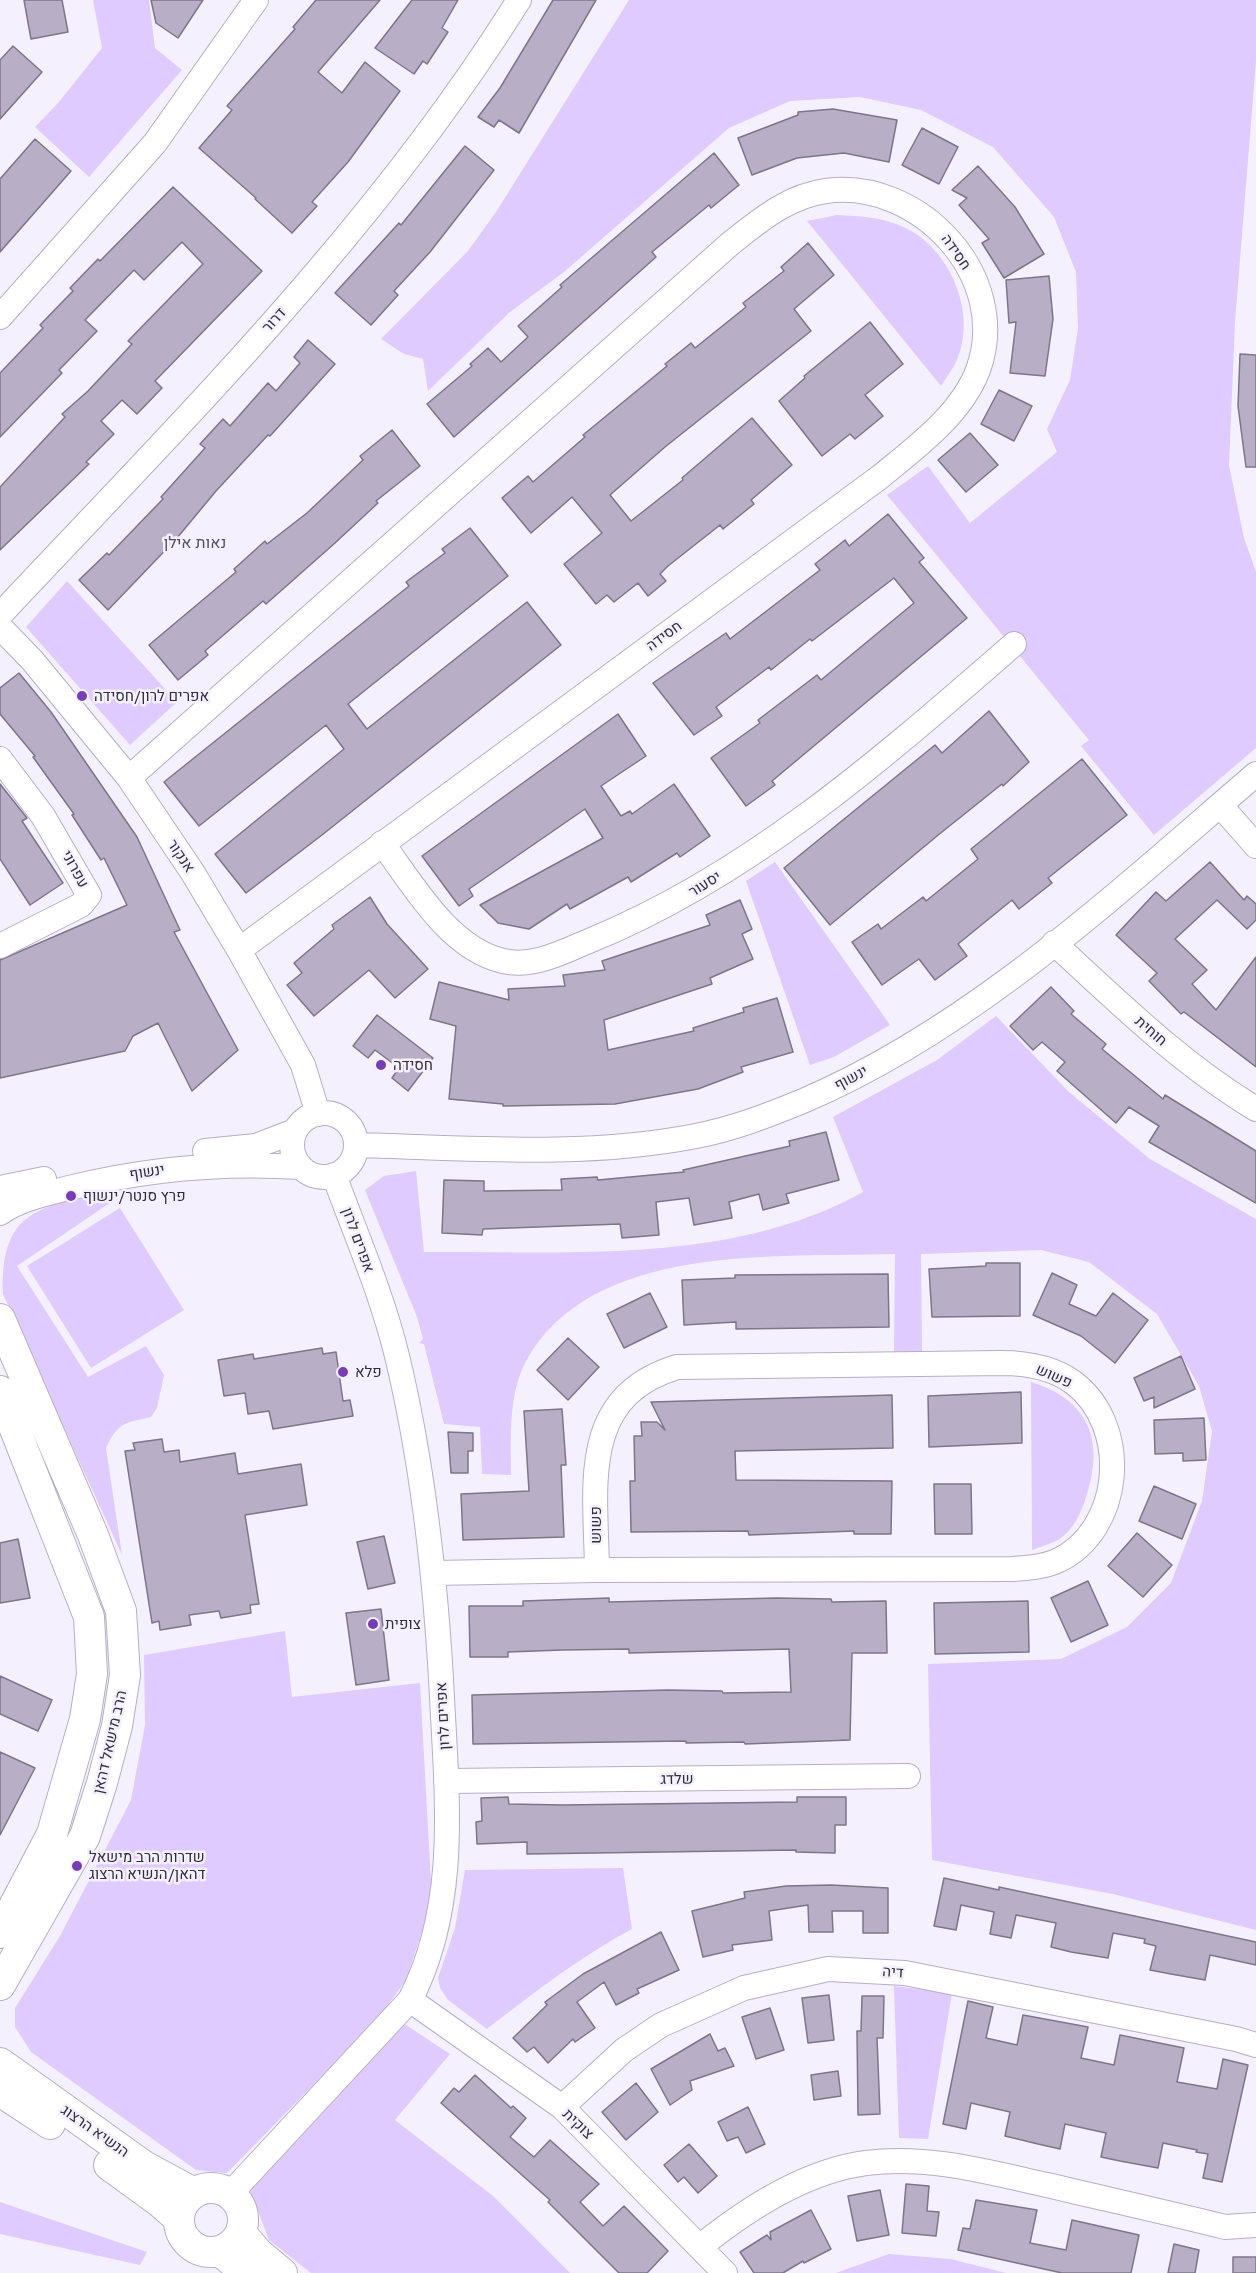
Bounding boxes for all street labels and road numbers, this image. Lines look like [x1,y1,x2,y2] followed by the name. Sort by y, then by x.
[937,231,975,273] street label: חסידה
[258,304,290,336] street label: דרור
[643,617,685,655] street label: חסידה
[163,836,199,876] street label: אנקור
[57,847,93,891] street label: עפרוני
[686,867,724,901] street label: יסעור
[1131,1012,1171,1050] street label: חוחית
[831,1062,871,1094] street label: ינשוף
[128,1160,166,1184] street label: ינשוף
[338,1205,378,1275] street label: אפרים לרון
[1033,1360,1075,1392] street label: פשוש
[587,1506,605,1544] street label: פשוש
[432,1682,454,1750] street label: אפרים לרון
[89,1689,131,1795] street label: הרב מישאל דהאן
[660,1770,694,1788] street label: שלדג
[882,1962,904,1982] street label: דיה
[58,2101,132,2161] street label: הנשיא הרצוג
[559,2105,597,2143] street label: צוקית

